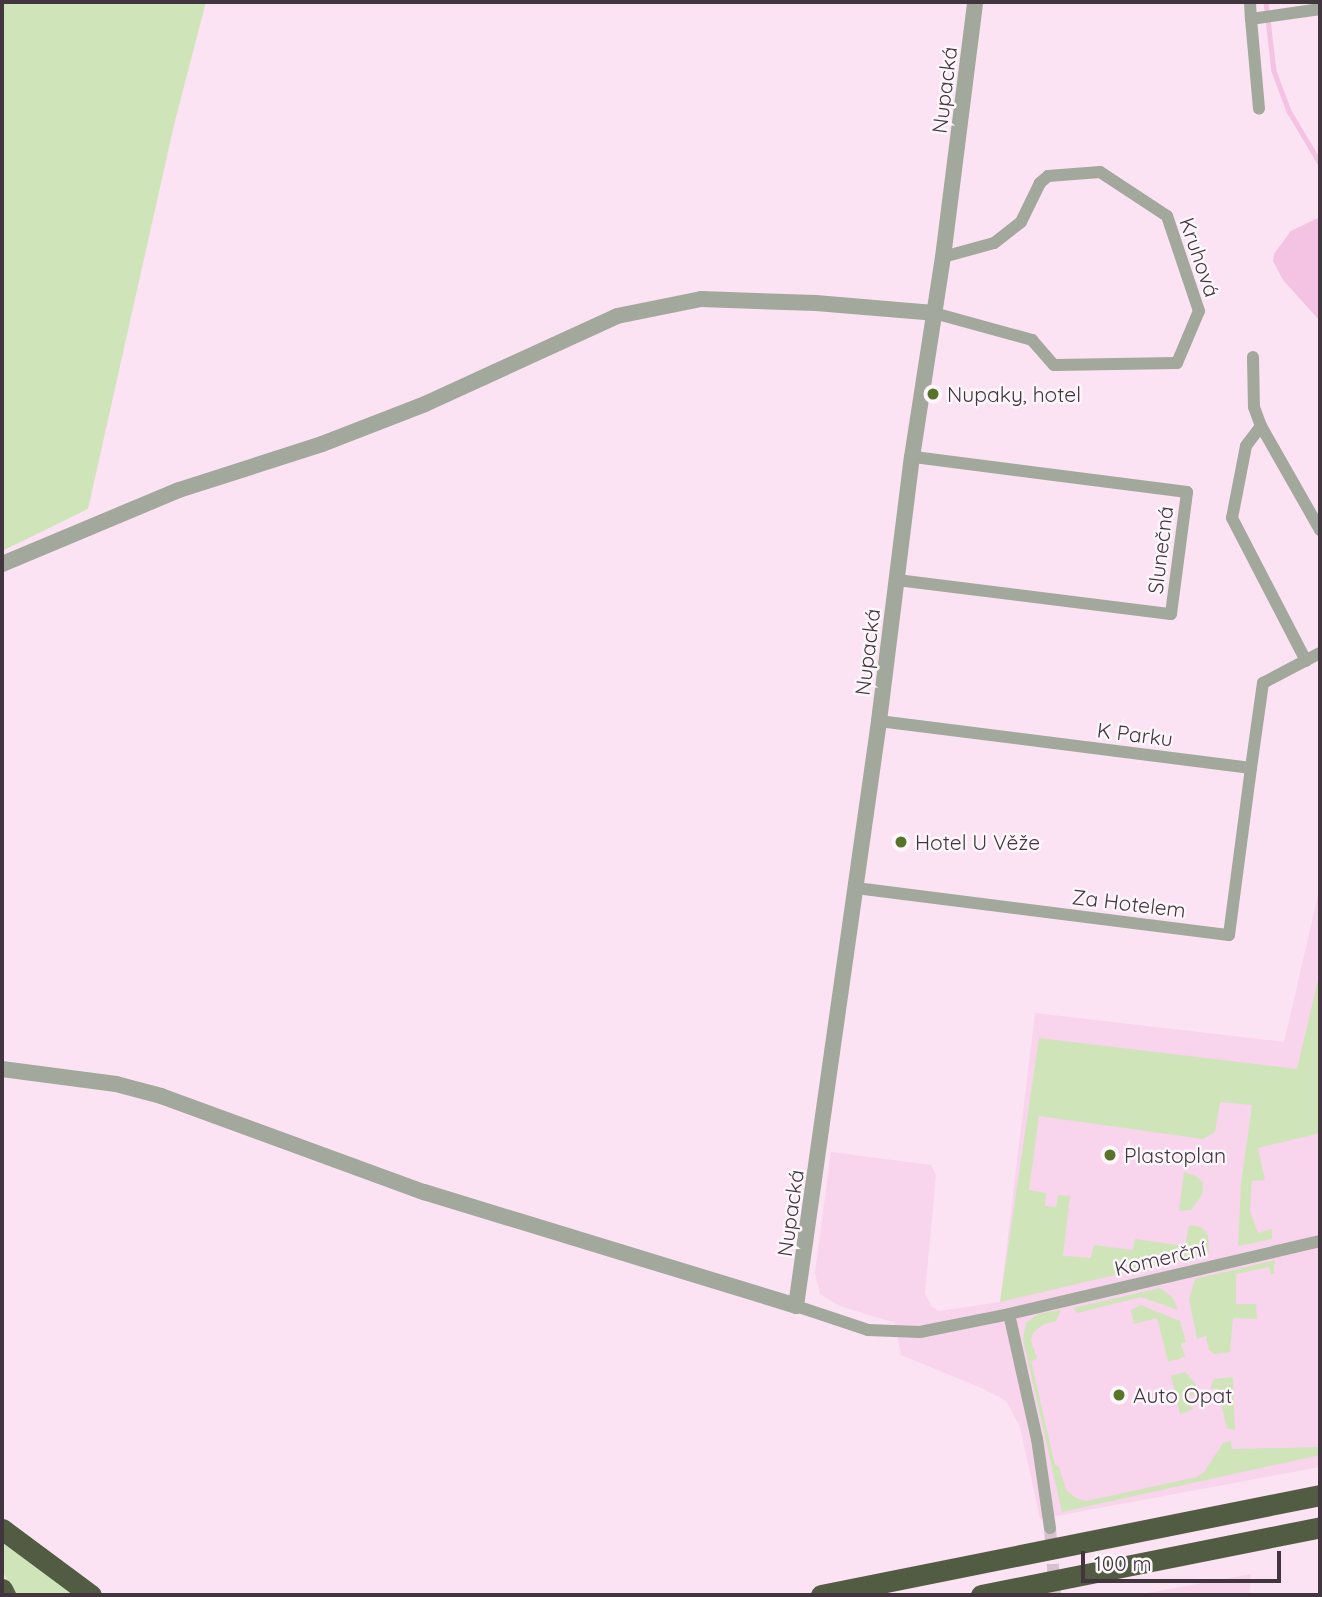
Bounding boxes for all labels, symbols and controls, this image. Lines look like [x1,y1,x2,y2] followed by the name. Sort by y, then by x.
[926,45,962,135] street label: Nupacká
[1175,214,1225,300] street label: Kruhová
[947,381,1081,407] place label: Nupaky, hotel
[925,386,941,402] marker: Nupaky, hotel
[1142,505,1178,595] street label: Slunečná
[849,607,885,697] street label: Nupacká
[1096,717,1174,751] street label: K Parku
[915,829,1040,855] place label: Hotel U Věže
[893,834,909,850] marker: Hotel U Věže
[1071,884,1187,922] street label: Za Hotelem
[1124,1142,1226,1168] place label: Plastoplan
[1102,1147,1118,1163] marker: Plastoplan
[771,1168,809,1258] street label: Nupacká
[1112,1235,1208,1281] street label: Komerční
[1133,1382,1232,1408] place label: Auto Opat
[1111,1387,1127,1403] marker: Auto Opat
[1084,1538,1284,1582] scale bar
[1094,1550,1152,1576] text: 100 m

